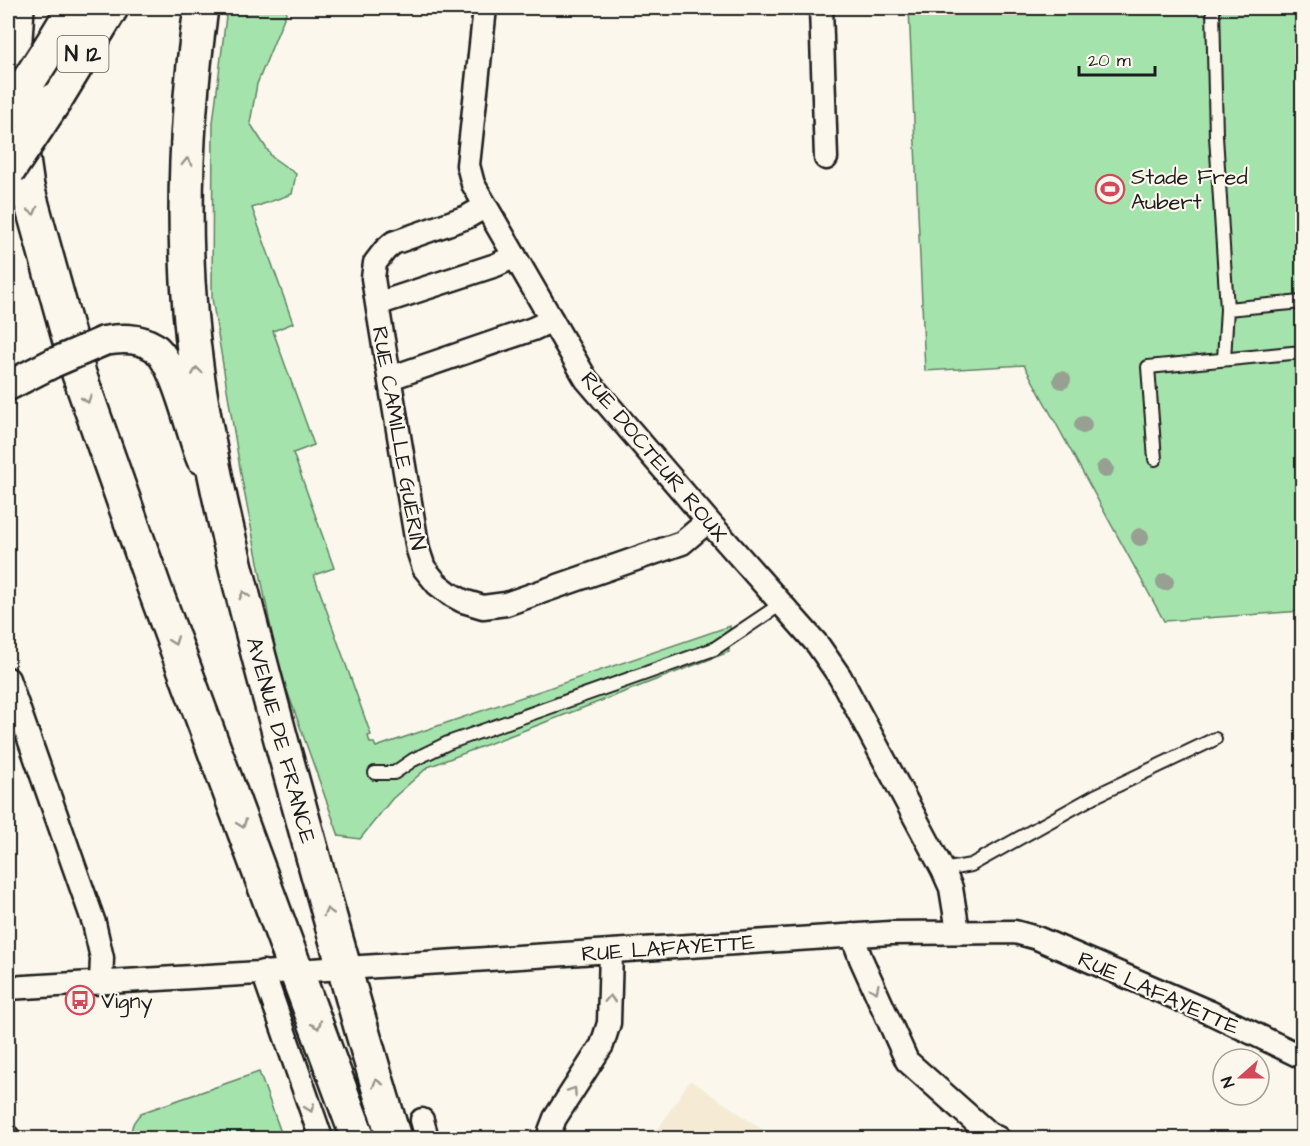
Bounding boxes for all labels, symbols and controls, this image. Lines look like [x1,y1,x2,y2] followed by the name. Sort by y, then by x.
[58,36,109,72] road number: N 12
[1079,39,1156,77] scale bar
[1088,48,1131,73] text: 20 m
[181,157,194,166] one-way arrow
[1131,162,1248,218] place label: Stade Fred Aubert
[1094,173,1126,205] sports icon: Stade Fred Aubert
[26,206,39,216] one-way arrow
[364,324,434,553] street label: RUE CAMILLE GUÉRIN
[573,365,734,549] street label: RUE DOCTEUR ROUX
[191,366,204,375] one-way arrow
[80,393,93,404] one-way arrow
[238,590,251,600] one-way arrow
[238,634,323,847] street label: AVENUE DE FRANCE
[167,636,180,646] one-way arrow
[235,818,248,829] one-way arrow
[323,907,335,918] one-way arrow
[580,927,756,970] street label: RUE LAFAYETTE
[1073,944,1244,1043] street label: RUE LAFAYETTE
[867,983,879,994] one-way arrow
[64,984,96,1016] bus stop icon: Vigny
[101,986,153,1018] place label: Vigny
[604,994,617,1003] one-way arrow
[310,1019,323,1030] one-way arrow
[1211,1047,1271,1107] north arrow
[1216,1073,1240,1091] text: N
[372,1078,384,1089] one-way arrow
[566,1087,577,1098] one-way arrow
[303,1102,315,1113] one-way arrow

